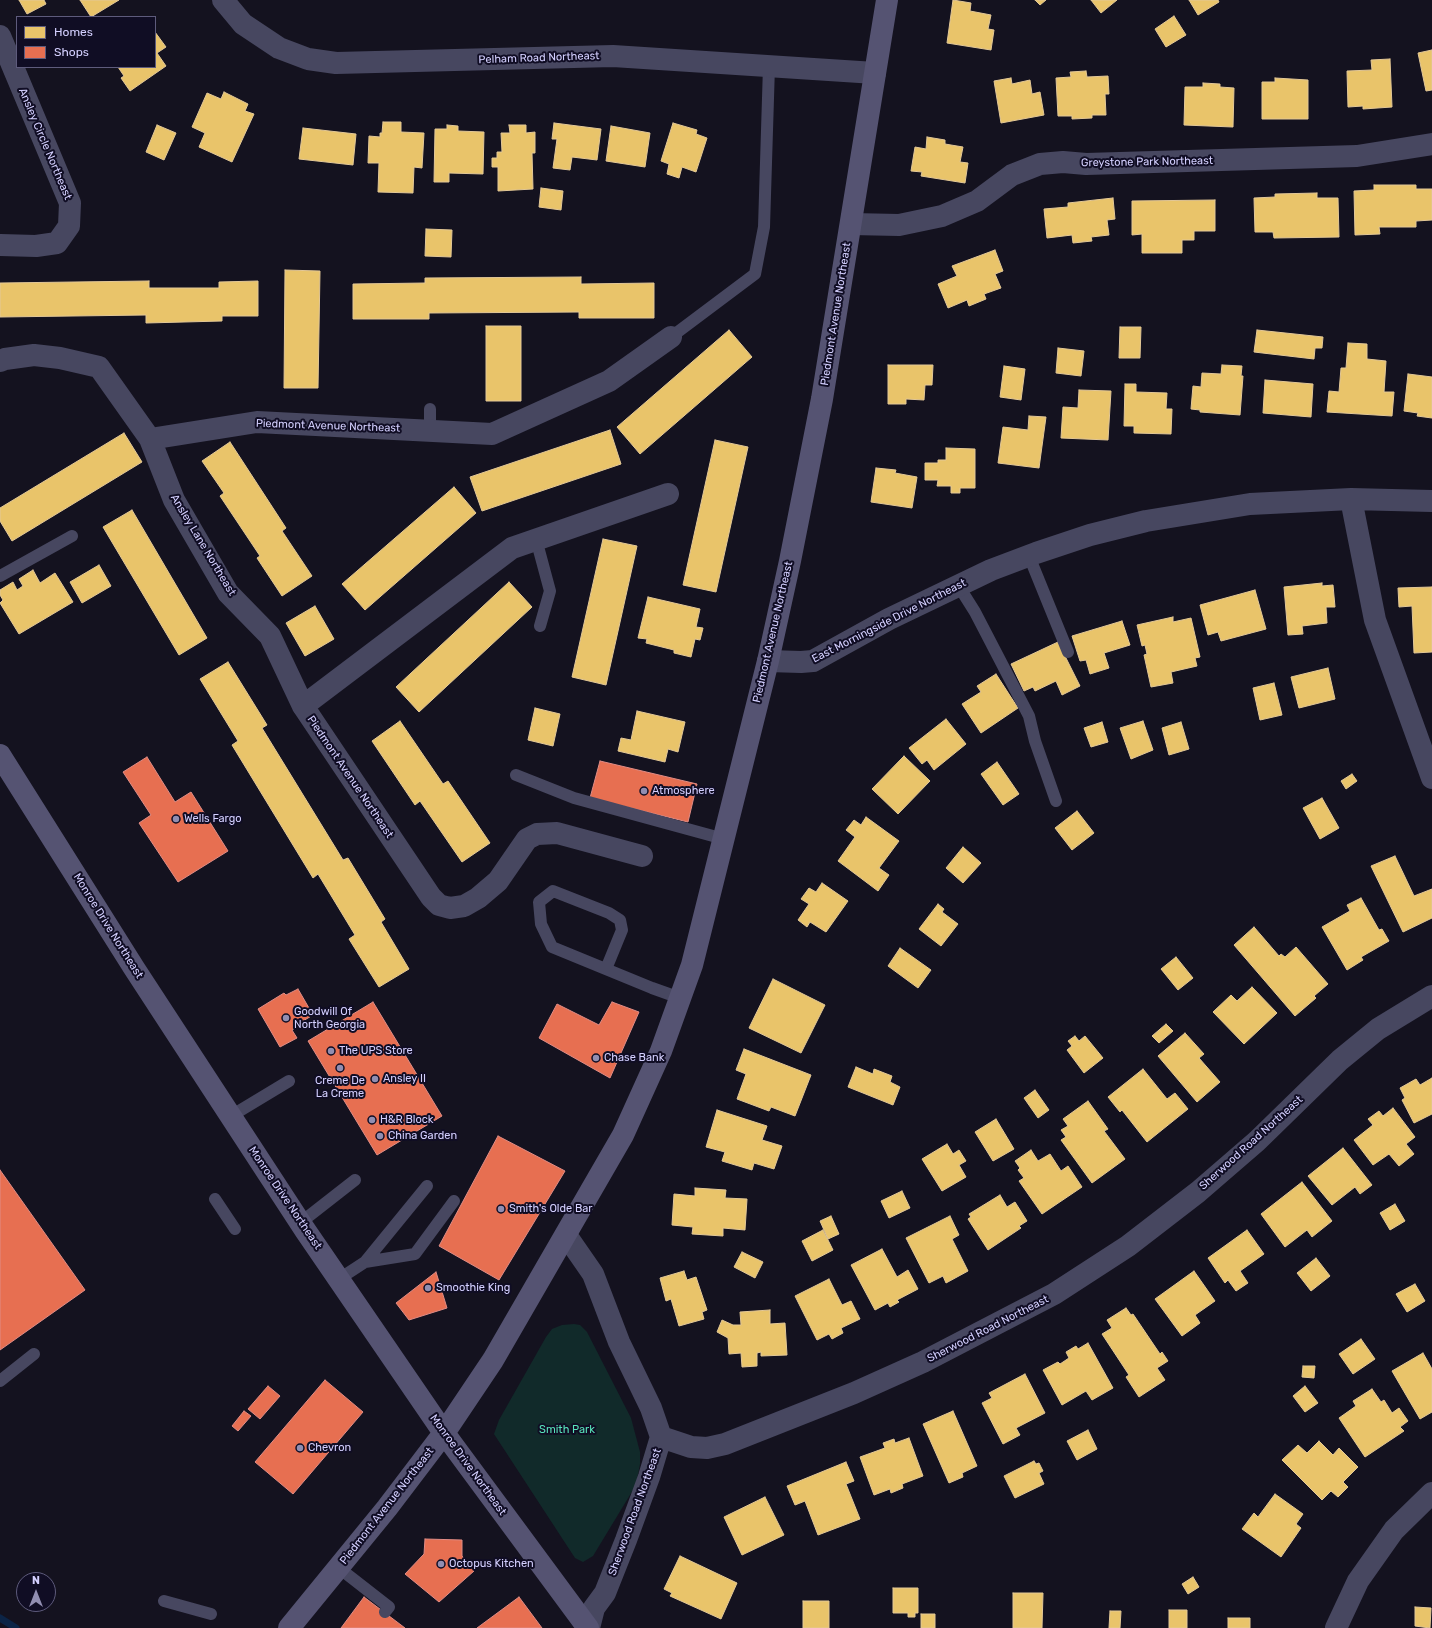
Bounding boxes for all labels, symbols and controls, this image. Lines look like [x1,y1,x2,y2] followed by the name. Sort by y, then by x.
[16,16,156,68] legend
[54,25,93,39] text: Homes
[54,45,89,59] text: Shops
[478,49,600,67] street label: Pelham Road Northeast
[15,86,75,202] street label: Ansley Circle Northeast
[1081,154,1213,170] street label: Greystone Park Northeast
[818,242,854,386] street label: Piedmont Avenue Northeast
[256,417,400,435] street label: Piedmont Avenue Northeast
[167,492,239,598] street label: Ansley Lane Northeast
[750,560,796,704] street label: Piedmont Avenue Northeast
[810,576,968,666] street label: East Morningside Drive Northeast
[304,713,396,841] street label: Piedmont Avenue Northeast
[652,784,715,798] place label: Atmosphere
[639,786,649,796] marker: Atmosphere
[184,812,242,826] place label: Wells Fargo
[171,814,181,824] marker: Wells Fargo
[70,871,146,981] street label: Monroe Drive Northeast
[294,1005,365,1031] place label: Goodwill Of North Georgia
[281,1013,291,1023] marker: Goodwill Of North Georgia
[339,1044,413,1058] place label: The UPS Store
[326,1046,336,1056] marker: The UPS Store
[604,1051,664,1065] place label: Chase Bank
[591,1053,601,1063] marker: Chase Bank
[335,1063,345,1073] marker: Creme De La Creme
[383,1072,426,1086] place label: Ansley II
[315,1074,365,1100] place label: Creme De La Creme
[370,1074,380,1084] marker: Ansley II
[1197,1093,1305,1193] street label: Sherwood Road Northeast
[380,1113,433,1127] place label: H&R Block
[367,1115,377,1125] marker: H&R Block
[388,1129,457,1143] place label: China Garden
[375,1131,385,1141] marker: China Garden
[246,1144,324,1252] street label: Monroe Drive Northeast
[509,1202,593,1216] place label: Smith's Olde Bar
[496,1204,506,1214] marker: Smith's Olde Bar
[436,1281,510,1295] place label: Smoothie King
[423,1283,433,1293] marker: Smoothie King
[925,1293,1051,1365] street label: Sherwood Road Northeast
[427,1412,509,1518] street label: Monroe Drive Northeast
[539,1423,595,1437] park label: Smith Park
[308,1441,351,1455] place label: Chevron
[295,1443,305,1453] marker: Chevron
[337,1445,437,1567] street label: Piedmont Avenue Northeast
[606,1447,664,1577] street label: Sherwood Road Northeast
[449,1557,534,1571] place label: Octopus Kitchen
[436,1559,446,1569] marker: Octopus Kitchen
[16,1572,56,1612] north arrow
[32,1574,40,1587] text: N

